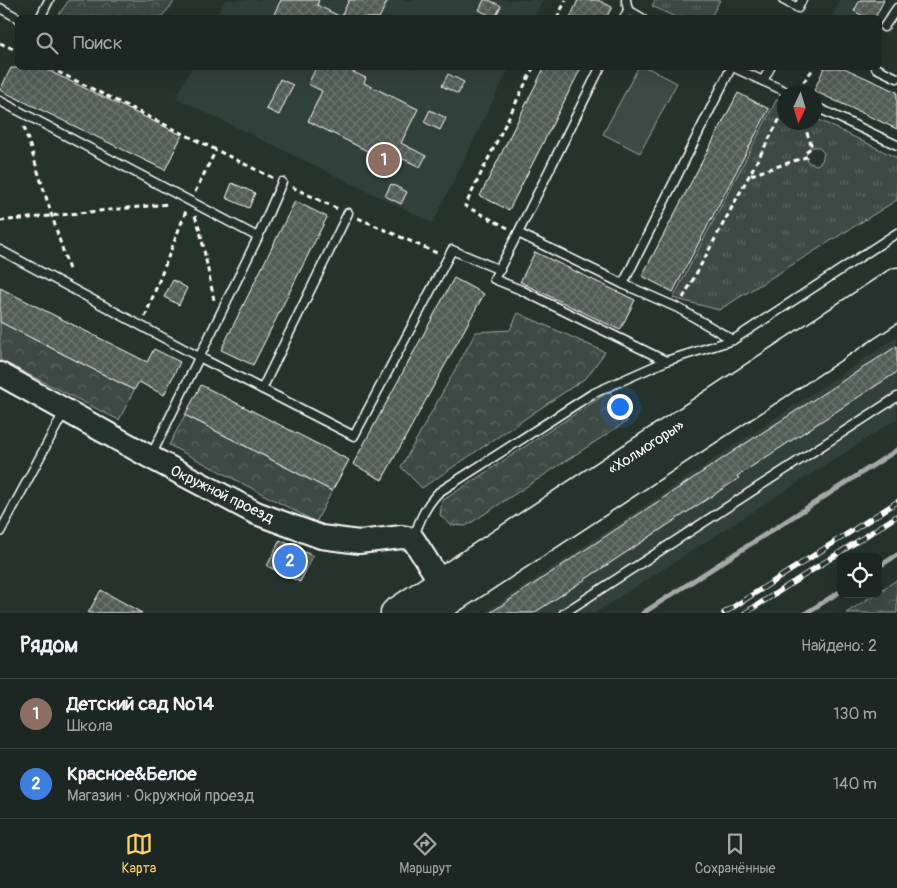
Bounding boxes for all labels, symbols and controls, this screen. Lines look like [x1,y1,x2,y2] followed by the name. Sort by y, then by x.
[15,15,882,70] search box
[33,29,61,57] icon: search
[73,31,123,55] text: Поиск
[777,85,822,130] north arrow
[368,141,400,179] pin: 1
[607,394,633,420] your location
[605,416,688,479] street label: «Холмогоры»
[167,461,277,528] street label: Окружной проезд
[274,542,306,580] pin: 2
[837,553,882,598] map controls
[837,553,882,598] button: locate
[20,632,78,659] text: Рядом
[801,636,877,656] text: Найдено: 2
[67,692,214,716] text: Детский сад №14
[33,704,39,724] text: 1
[833,704,877,724] text: 130 m
[67,716,113,736] text: Школа
[67,762,197,786] text: Красное&Белое
[32,774,40,794] text: 2
[833,774,877,794] text: 140 m
[67,786,254,806] text: Магазин · Окружной проезд
[121,830,156,877] tab: Карта
[399,830,452,877] tab: Маршрут
[695,830,776,877] tab: Сохранённые

